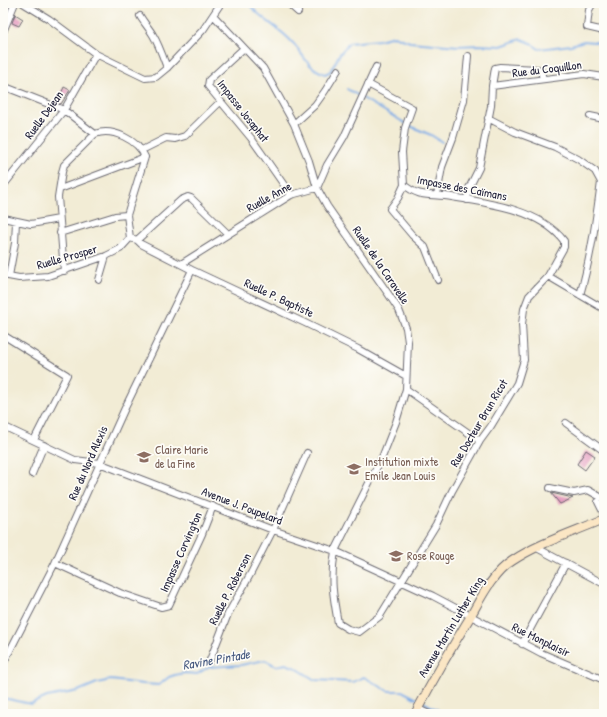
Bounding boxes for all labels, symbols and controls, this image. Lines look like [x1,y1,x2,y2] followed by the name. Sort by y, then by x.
[511,56,583,81] street label: Rue du Coquillon
[214,76,274,146] street label: Impasse Josaphat
[20,87,67,142] street label: Ruelle Dejean
[416,170,509,205] street label: Impasse des Caïmans
[243,177,295,216] street label: Ruelle Anne
[349,222,414,307] street label: Ruelle de la Caravelle
[35,240,99,273] street label: Ruelle Prosper
[242,274,317,321] street label: Ruelle P. Baptiste
[446,375,512,470] street label: Rue Docteur Brun Ricot
[64,423,112,503] street label: Rue du Nord Alexis
[155,441,208,472] place label: Claire Marie de la Fine
[136,449,152,465] school or university icon: Claire Marie de la Fine
[365,453,439,484] place label: Institution mixte Emile Jean Louis
[346,461,362,477] school or university icon: Institution mixte Emile Jean Louis
[199,482,285,529] street label: Avenue J. Poupelard
[155,509,206,595] street label: Impasse Corvington
[407,547,455,564] place label: Rose Rouge
[388,548,404,564] school or university icon: Rose Rouge
[204,550,255,628] street label: Ruelle P. Roberson
[414,573,487,680] street label: Avenue Martin Luther King
[509,618,574,661] street label: Rue Monplaisir
[181,644,252,674] water label: Ravine Pintade

